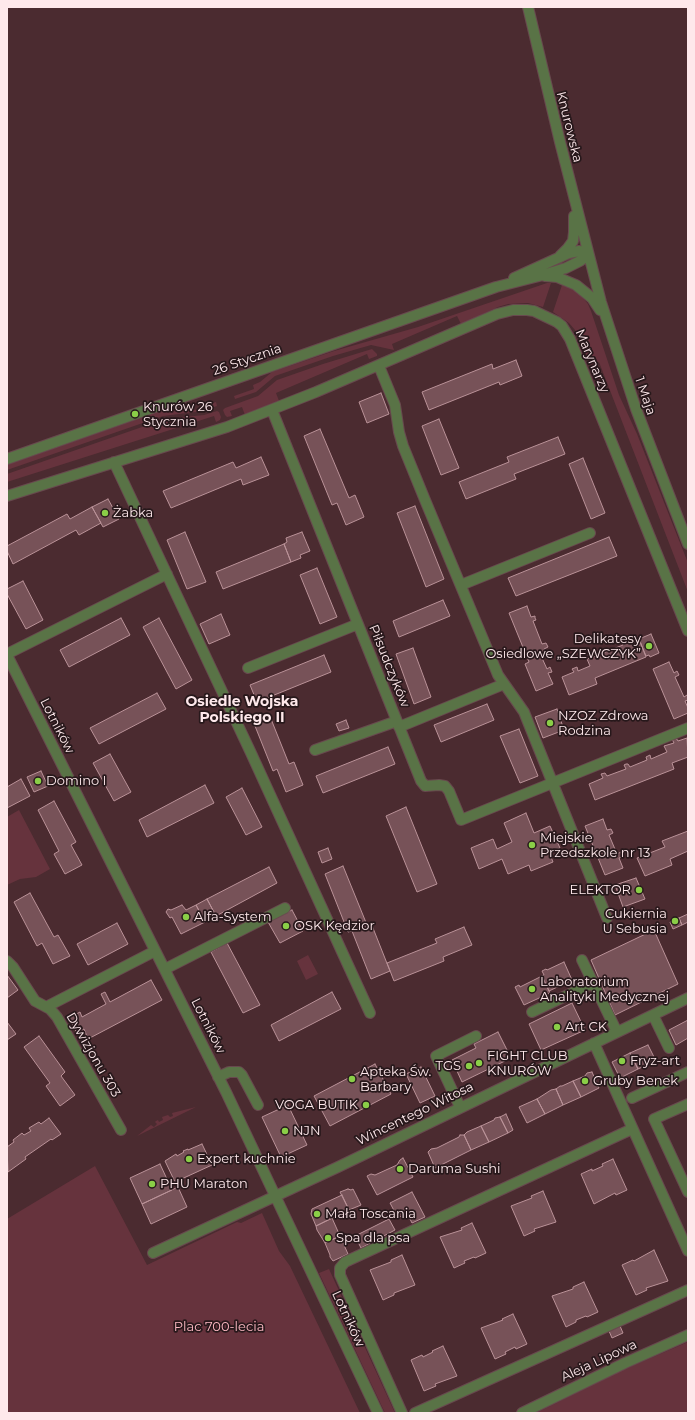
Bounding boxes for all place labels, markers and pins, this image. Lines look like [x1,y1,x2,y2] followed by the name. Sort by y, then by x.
[143,399,213,430] place label: Knurów 26 Stycznia
[130,409,140,419] marker: Knurów 26 Stycznia
[113,505,153,521] place label: Żabka
[100,508,110,518] marker: Żabka
[485,631,641,662] place label: Delikatesy Osiedlowe „SZEWCZYK”
[644,641,654,651] marker: Delikatesy Osiedlowe „SZEWCZYK”
[558,708,649,739] place label: NZOZ Zdrowa Rodzina
[545,718,555,728] marker: NZOZ Zdrowa Rodzina
[46,773,106,789] place label: Domino I
[33,776,43,786] marker: Domino I
[540,830,650,861] place label: Miejskie Przedszkole nr 13
[527,840,537,850] marker: Miejskie Przedszkole nr 13
[569,882,631,898] place label: ELEKTOR
[634,885,644,895] marker: ELEKTOR
[602,906,667,937] place label: Cukiernia U Sebusia
[194,909,271,925] place label: Alfa-System
[181,912,191,922] marker: Alfa-System
[670,916,680,926] marker: Cukiernia U Sebusia
[294,918,375,934] place label: OSK Kędzior
[281,921,291,931] marker: OSK Kędzior
[540,974,669,1005] place label: Laboratorium Analityki Medycznej
[527,984,537,994] marker: Laboratorium Analityki Medycznej
[565,1019,607,1035] place label: Art CK
[552,1022,562,1032] marker: Art CK
[487,1048,567,1079] place label: FIGHT CLUB KNURÓW
[630,1053,680,1069] place label: Fryz-art
[617,1056,627,1066] marker: Fryz-art
[436,1058,461,1074] place label: TGS
[474,1058,484,1068] marker: FIGHT CLUB KNURÓW
[464,1061,474,1071] marker: TGS
[360,1064,431,1095] place label: Apteka Św. Barbary
[593,1073,678,1089] place label: Gruby Benek
[347,1074,357,1084] marker: Apteka Św. Barbary
[580,1076,590,1086] marker: Gruby Benek
[275,1097,358,1113] place label: VOGA BUTIK
[361,1100,371,1110] marker: VOGA BUTIK
[293,1123,321,1139] place label: NJN
[280,1126,290,1136] marker: NJN
[197,1151,296,1167] place label: Expert kuchnie
[184,1154,194,1164] marker: Expert kuchnie
[408,1161,501,1177] place label: Daruma Sushi
[395,1164,405,1174] marker: Daruma Sushi
[160,1176,248,1192] place label: PHU Maraton
[147,1179,157,1189] marker: PHU Maraton
[325,1206,416,1222] place label: Mała Toscania
[312,1209,322,1219] marker: Mała Toscania
[336,1230,410,1246] place label: Spa dla psa
[323,1233,333,1243] marker: Spa dla psa

